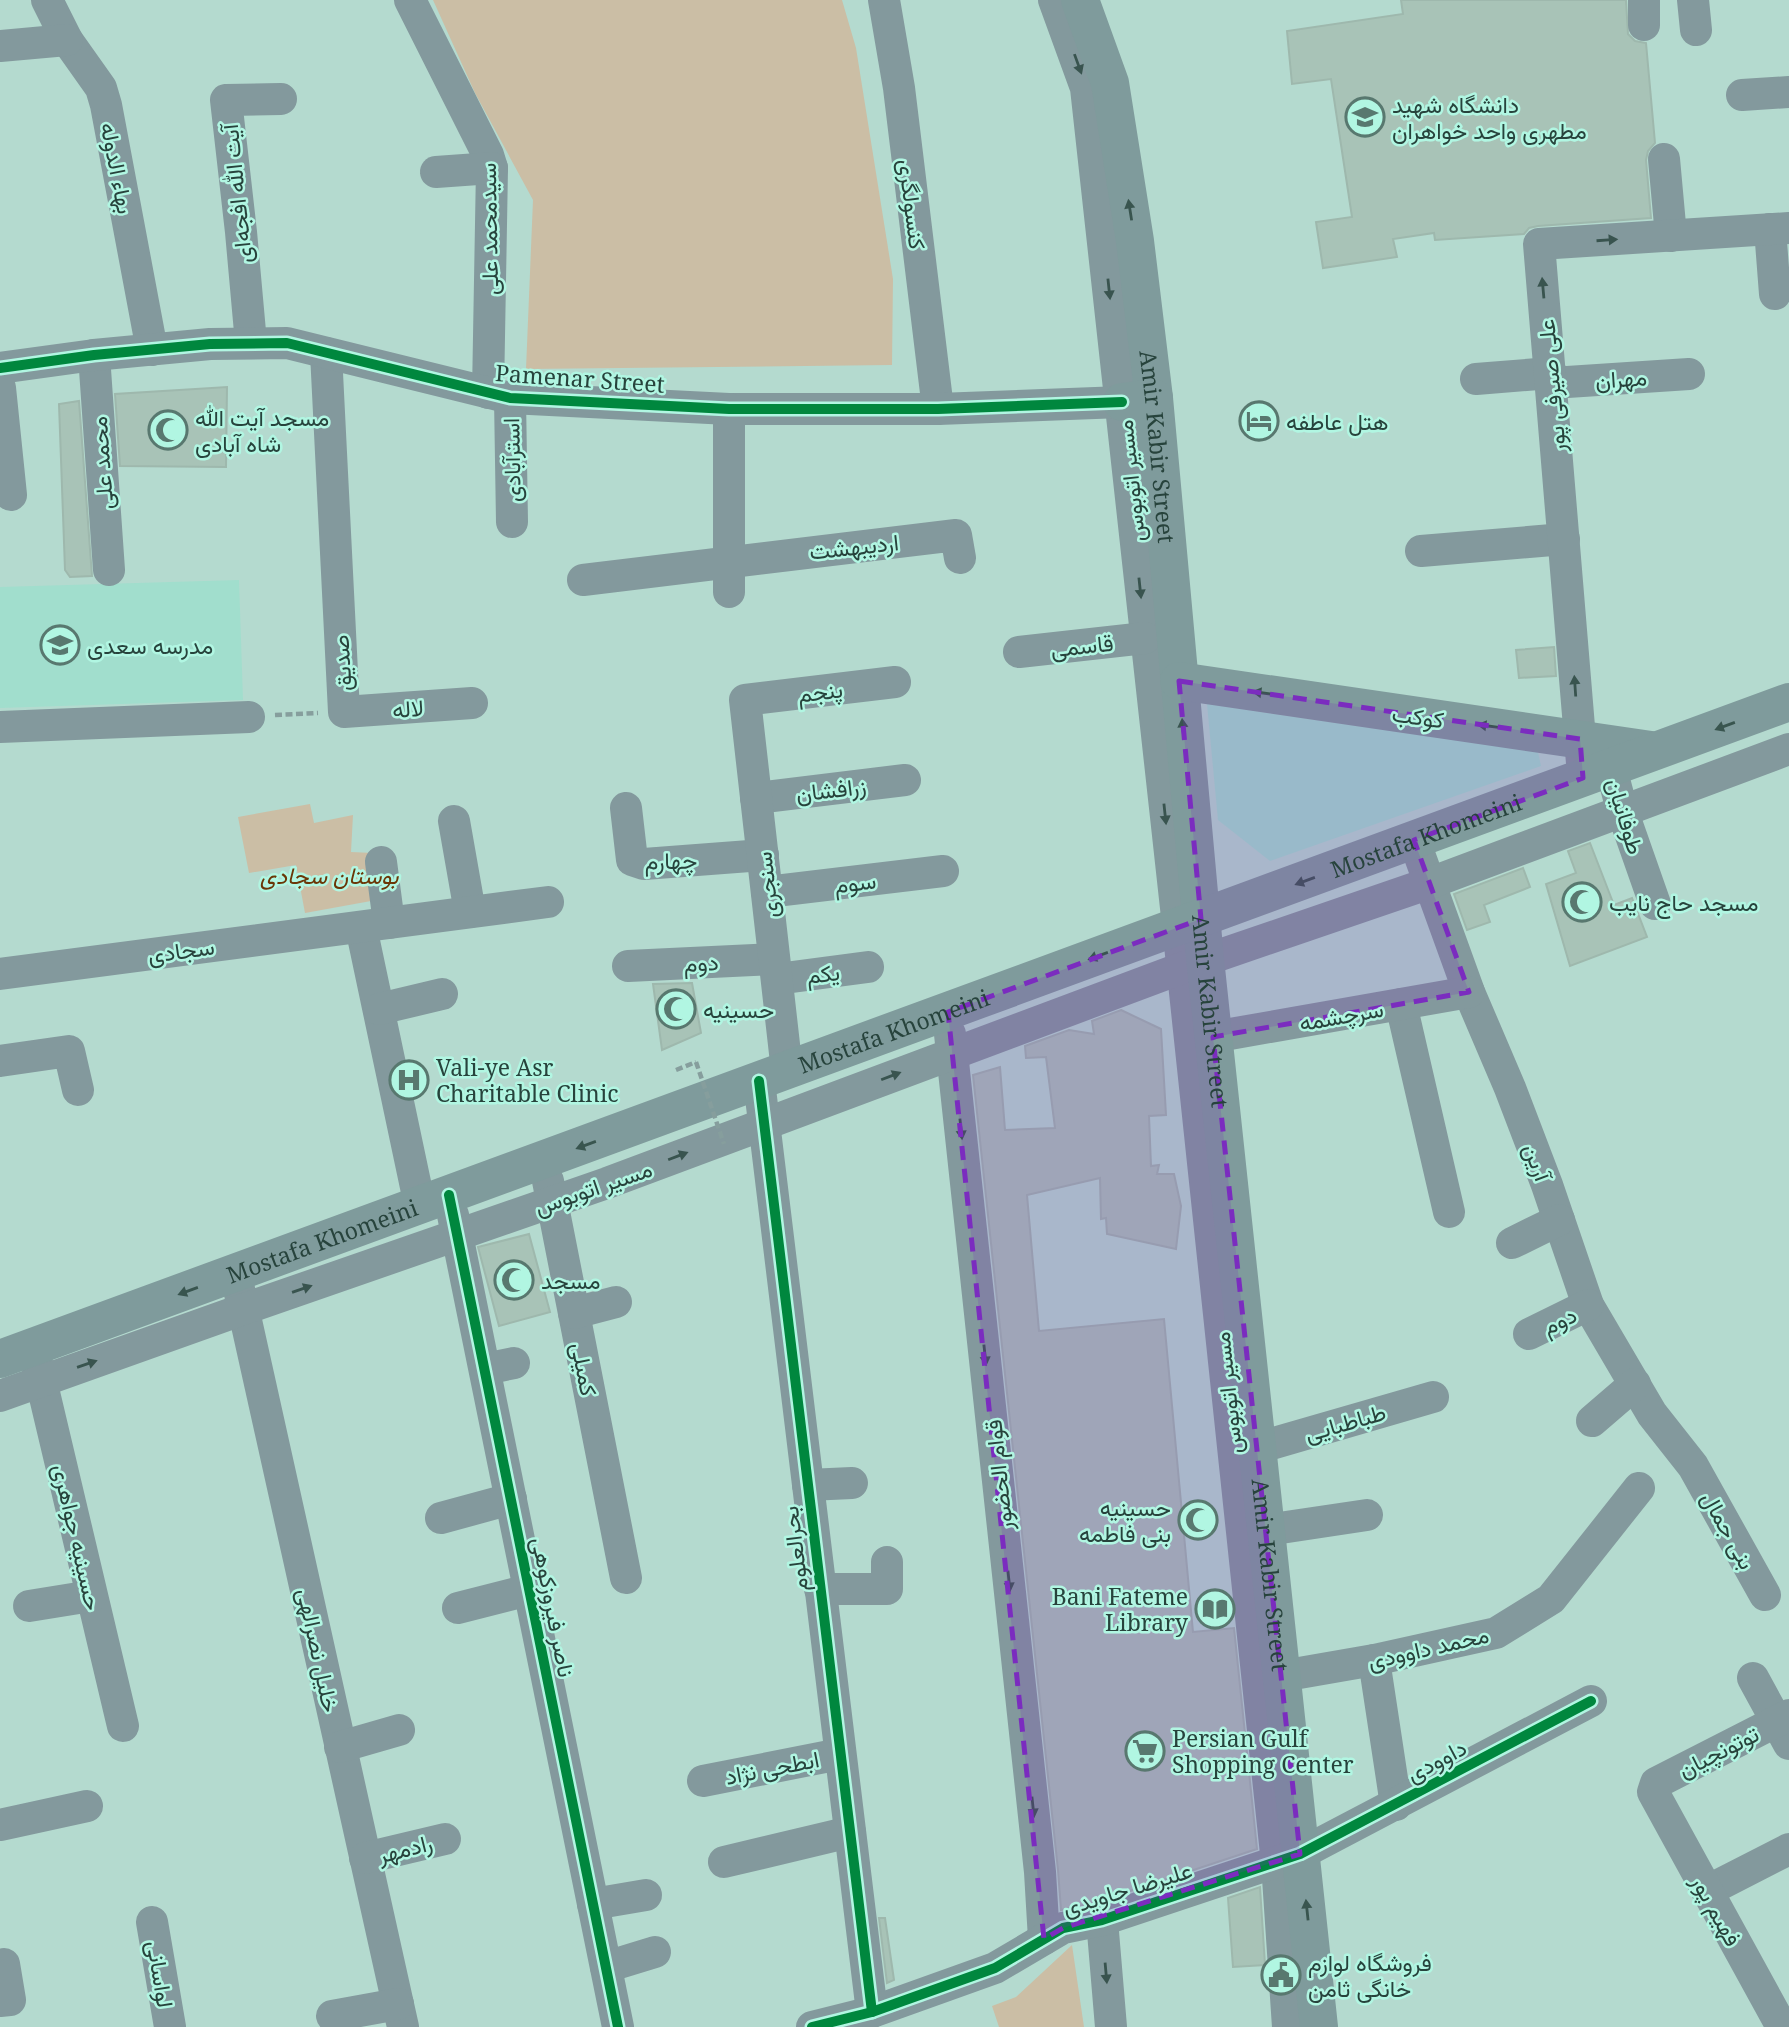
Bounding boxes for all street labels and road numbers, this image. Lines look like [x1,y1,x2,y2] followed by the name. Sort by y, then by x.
[93,120,143,216] street label: بهاء الدوله
[213,121,259,265] street label: آیت الله افجه‌ای
[892,157,934,251] street label: کنسولگری
[471,163,505,295] street label: سیدمحمد علی
[1529,318,1574,455] street label: علی صیرفی پور
[1132,348,1183,544] street label: Amir Kabir Street
[494,356,666,400] street label: Pamenar Street
[1594,360,1648,396] street label: مهران
[82,415,120,511] street label: محمد علی
[494,418,528,502] street label: استرآبادی
[1108,418,1152,544] street label: مسیر اتوبوس
[808,525,900,567] street label: اردیبهشت
[1049,626,1115,664] street label: قاسمی
[324,634,358,692] street label: صدیق
[796,672,844,711] street label: پنجم
[391,691,425,725] street label: لاله
[1390,697,1446,735] street label: کوکب
[794,769,868,809] street label: زرافشان
[1599,774,1653,858] street label: طوفانیان
[1326,785,1527,885] street label: Mostafa Khomeini
[644,844,698,877] street label: چهارم
[747,850,785,920] street label: سنجری
[832,864,878,900] street label: سوم
[1185,913,1237,1109] street label: Amir Kabir Street
[146,929,216,971] street label: سجادی
[683,945,719,979] street label: دوم
[804,955,842,991] street label: یکم
[794,981,994,1081] street label: Mostafa Khomeini
[1296,992,1386,1039] street label: سرچشمه
[1517,1139,1560,1187] street label: آرین
[530,1152,656,1222] street label: مسیر اتوبوس
[222,1191,423,1290] street label: Mostafa Khomeini
[1536,1298,1582,1342] street label: دوم
[1205,1330,1249,1456] street label: مسیر اتوبوس
[564,1339,606,1399] street label: کمیلی
[1301,1395,1389,1449] street label: طباطبایی
[976,1418,1020,1533] street label: قوام الحضور
[46,1461,110,1613] street label: حسینیه جواهری
[1245,1477,1297,1673] street label: Amir Kabir Street
[1694,1485,1764,1575] street label: بنی جمال
[773,1504,815,1594] street label: بحرالعلوم
[525,1534,583,1680] street label: ناصر فیروزکوهی
[290,1585,348,1715] street label: خلیل نصرالهی
[1364,1618,1492,1676] street label: محمد داوودی
[1672,1717,1764,1786] street label: توتونچیان
[1400,1731,1472,1789] street label: داوودی
[722,1742,822,1792] street label: ابطحی نژاد
[373,1826,436,1870] street label: رادمهر
[1058,1853,1196,1923] street label: علیرضا جاویدی
[1683,1868,1750,1952] street label: فهیم پور
[140,1938,182,2010] street label: لواسانی

